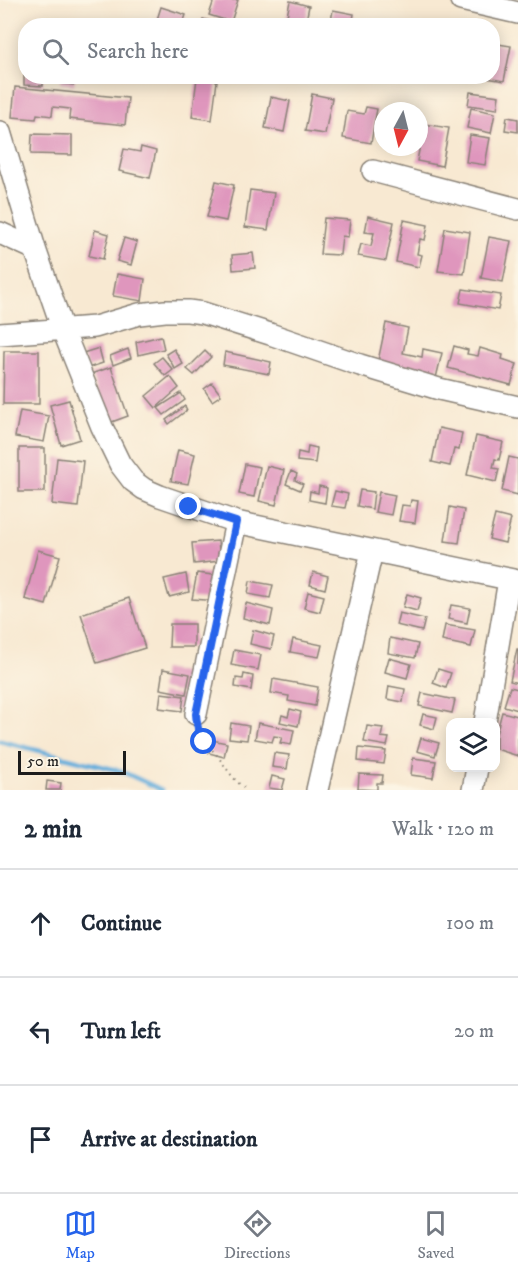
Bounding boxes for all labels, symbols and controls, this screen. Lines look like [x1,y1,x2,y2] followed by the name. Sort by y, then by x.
[18,18,500,84] search box
[39,35,72,68] icon: search
[87,38,189,65] text: Search here
[374,102,428,156] north arrow
[175,493,201,519] route end
[446,718,500,772] map controls
[446,718,500,772] button: layers
[190,728,216,754] route start
[18,748,126,776] scale bar
[27,751,59,771] text: 50 m
[24,813,82,846] text: 2 min
[392,817,494,842] text: Walk · 120 m
[24,907,57,940] icon: ahead
[81,910,162,937] text: Continue
[446,911,494,936] text: 100 m
[24,1015,57,1048] icon: left
[81,1018,161,1045] text: Turn left
[454,1019,494,1044] text: 20 m
[24,1123,57,1156] icon: arrive
[81,1126,258,1153] text: Arrive at destination
[64,1207,97,1263] tab: Map
[224,1207,290,1263] tab: Directions
[418,1207,454,1263] tab: Saved

